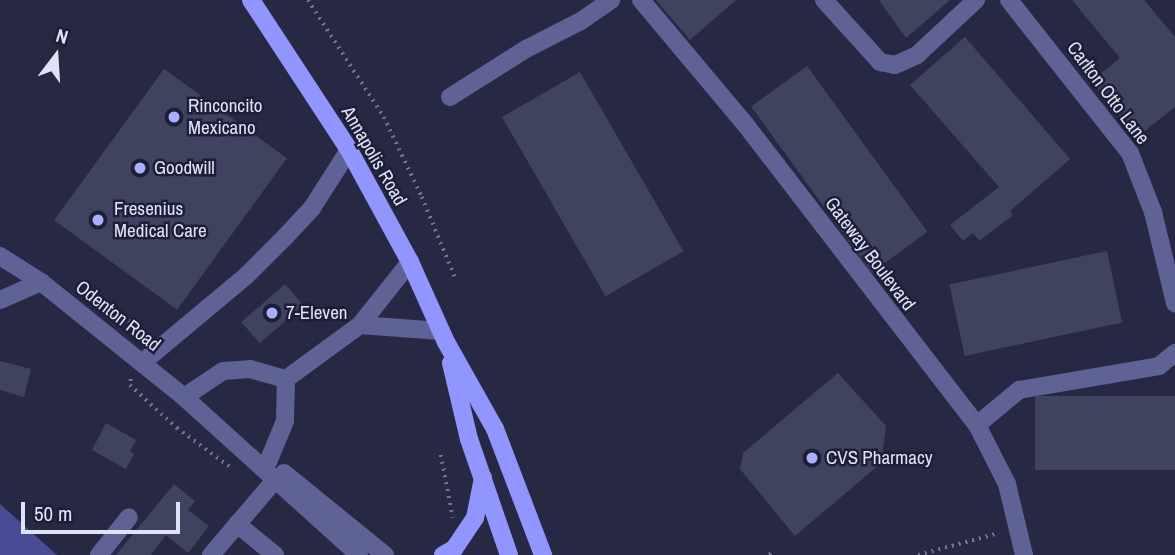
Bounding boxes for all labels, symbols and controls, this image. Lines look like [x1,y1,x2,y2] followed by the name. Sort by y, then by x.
[21,21,91,91] north arrow
[53,22,71,50] text: N
[1062,37,1154,149] street label: Carlton Otto Lane
[188,95,262,139] place label: Rinconcito Mexicano
[336,102,412,210] street label: Annapolis Road
[166,109,182,125] marker: Rinconcito Mexicano
[154,157,215,179] place label: Goodwill
[132,160,148,176] marker: Goodwill
[820,193,920,315] street label: Gateway Boulevard
[114,198,207,242] place label: Fresenius Medical Care
[88,210,108,230] marker: Fresenius Medical Care
[71,276,165,356] street label: Odenton Road
[286,302,347,324] place label: 7-Eleven
[264,305,280,321] marker: 7-Eleven
[826,447,932,469] place label: CVS Pharmacy
[804,450,820,466] marker: CVS Pharmacy
[24,489,184,532] scale bar
[34,499,72,528] text: 50 m

